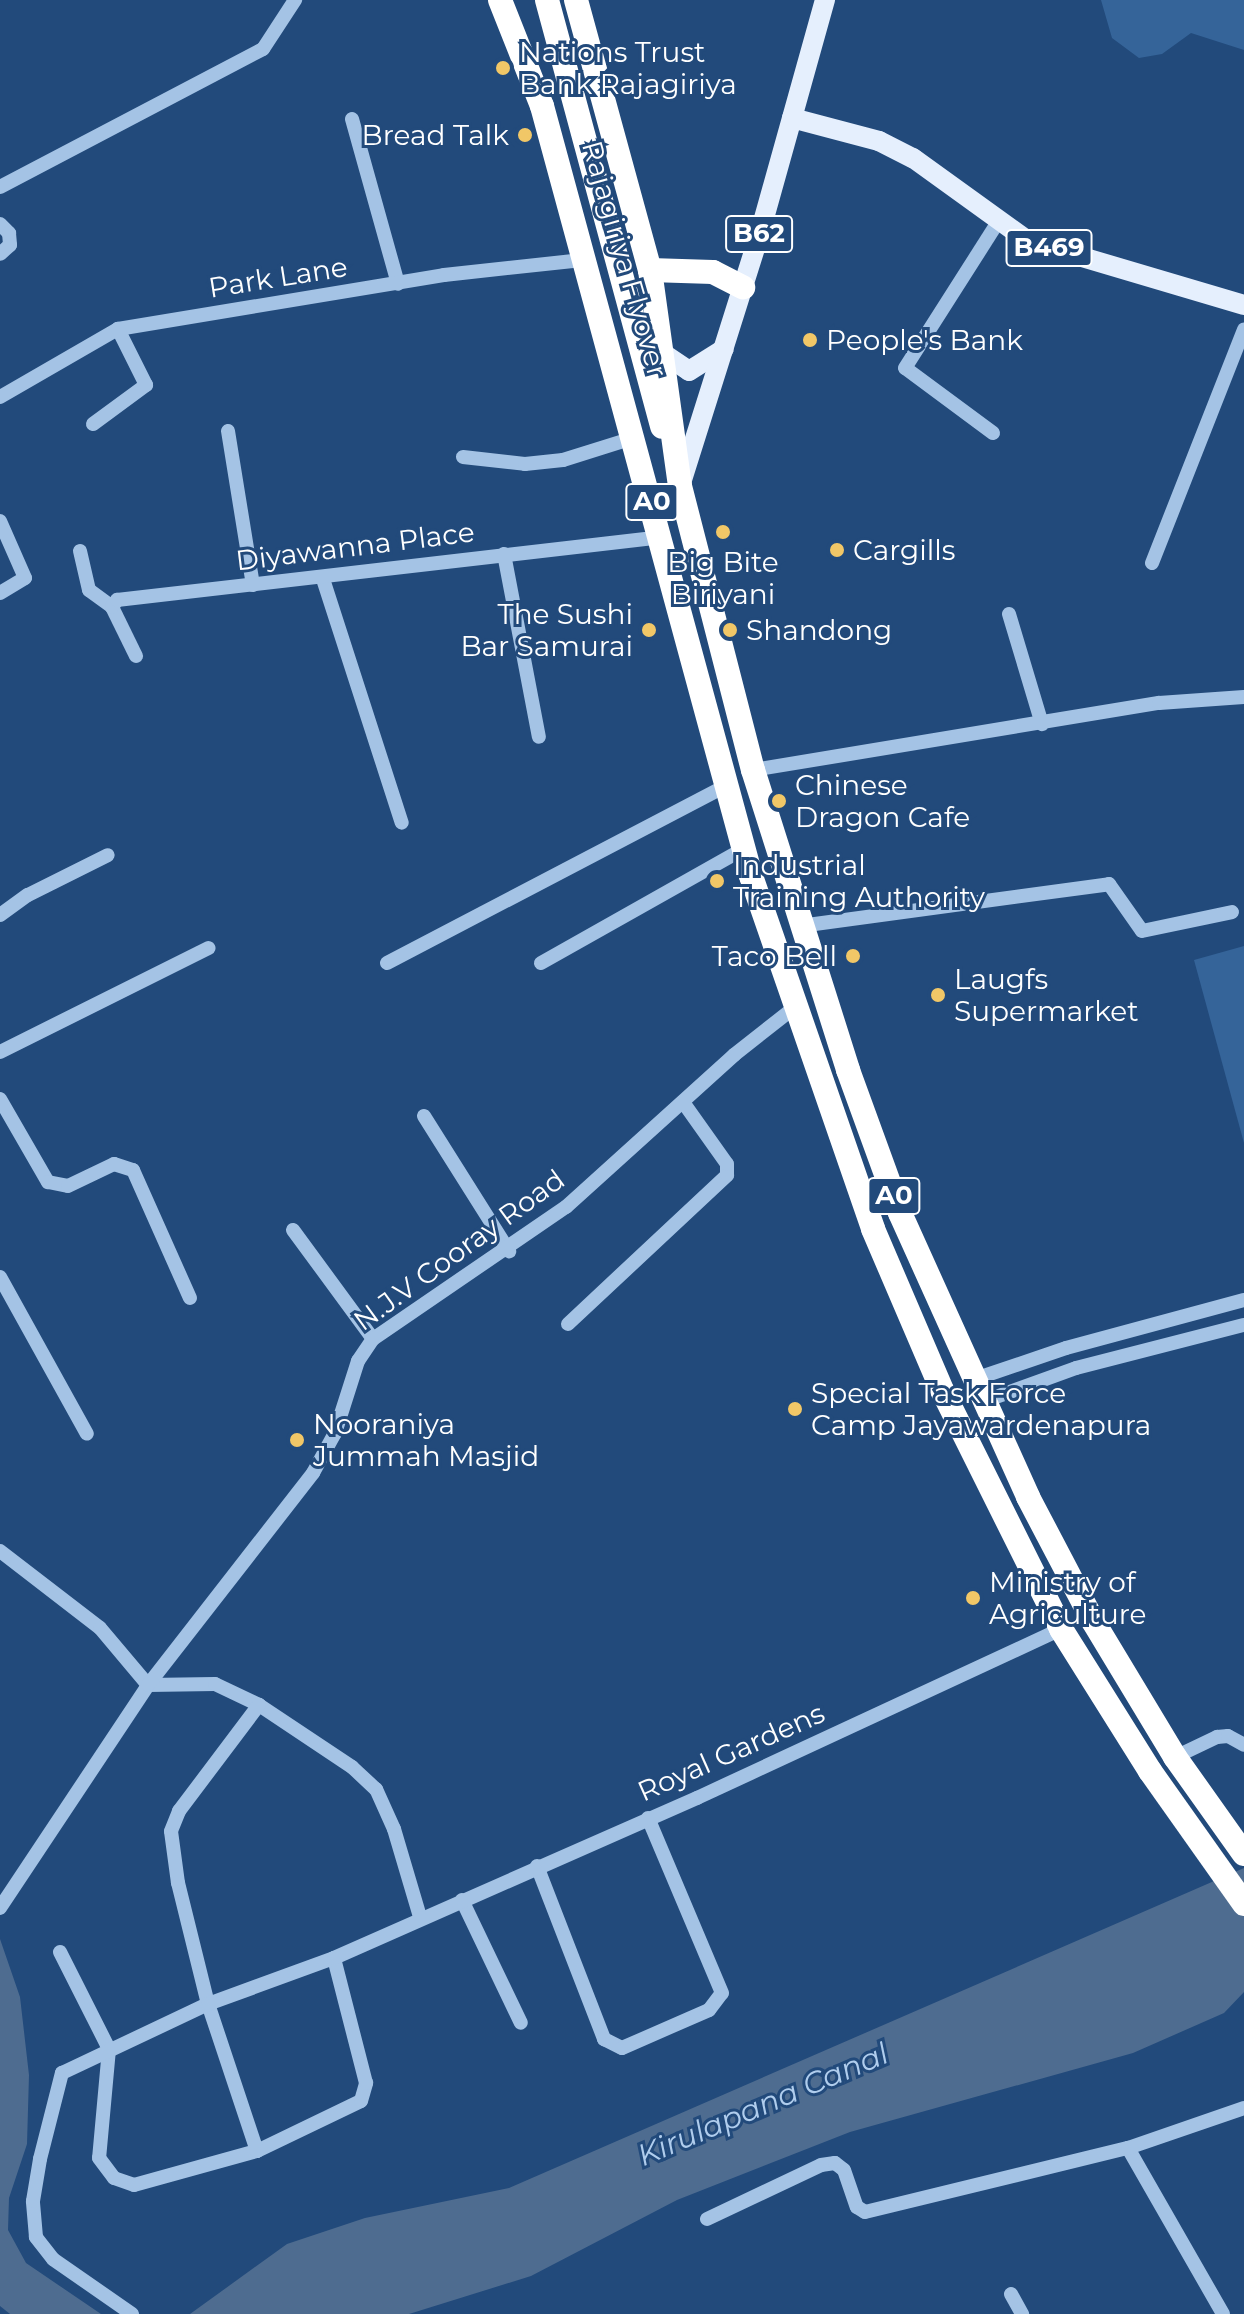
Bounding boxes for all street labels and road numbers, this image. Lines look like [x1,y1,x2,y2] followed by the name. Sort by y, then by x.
[575,137,675,381] street label: Rajagiriya Flyover
[725,212,793,256] road number: B62
[1005,226,1093,270] road number: B469
[206,249,350,305] street label: Park Lane
[624,480,680,524] road number: A0
[234,515,476,577] street label: Diyawanna Place
[347,1162,571,1338] street label: N.J.V Cooray Road
[866,1174,922,1218] road number: A0
[632,1696,830,1808] street label: Royal Gardens

